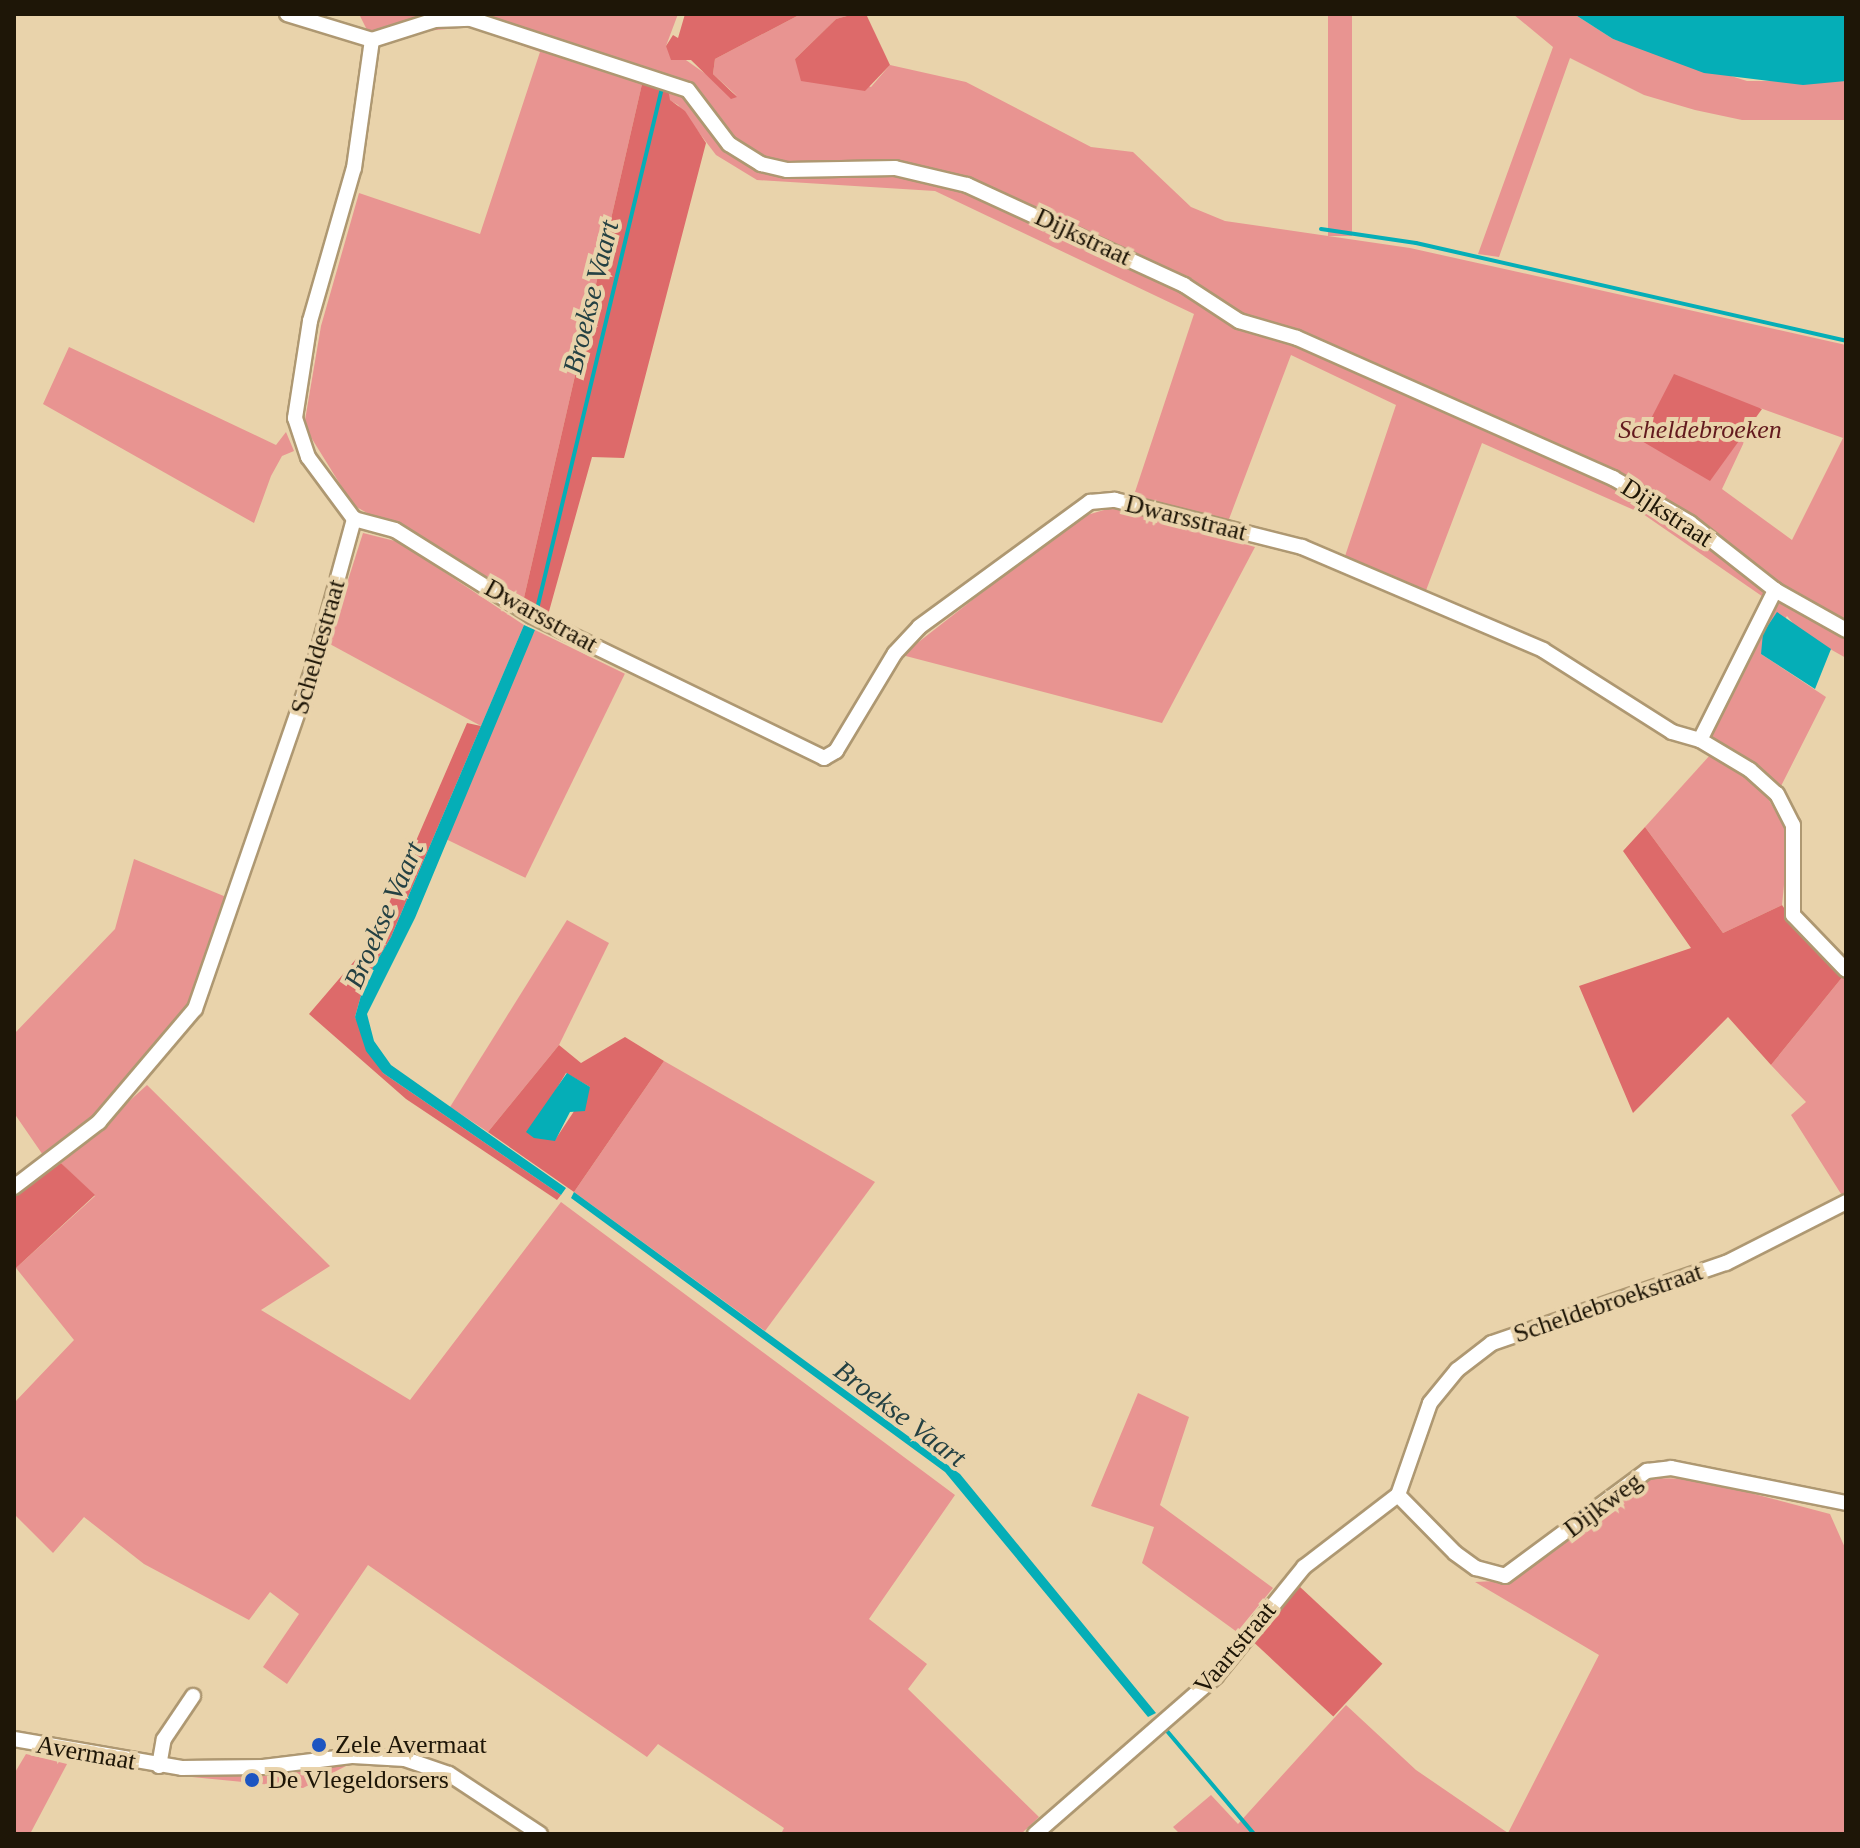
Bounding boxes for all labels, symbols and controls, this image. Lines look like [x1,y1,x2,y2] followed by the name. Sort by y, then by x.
[1030,201,1136,273] street label: Dijkstraat
[556,217,626,377] water label: Broekse Vaart
[1618,414,1782,446] park label: Scheldebroeken
[1616,472,1718,554] street label: Dijkstraat
[1122,488,1250,548] street label: Dwarsstraat
[479,572,603,660] street label: Dwarsstraat
[284,576,352,718] street label: Scheldestraat
[337,837,431,993] water label: Broekse Vaart
[1509,1256,1707,1350] street label: Scheldebroekstraat
[827,1353,973,1475] water label: Broekse Vaart
[1558,1466,1648,1544] street label: Dijkweg
[1187,1595,1283,1701] street label: Vaartstraat
[34,1729,138,1777] street label: Avermaat
[335,1729,488,1761] place label: Zele Avermaat
[310,1736,328,1754] marker: Zele Avermaat
[268,1764,449,1796] place label: De Vlegeldorsers
[243,1771,261,1789] marker: De Vlegeldorsers

